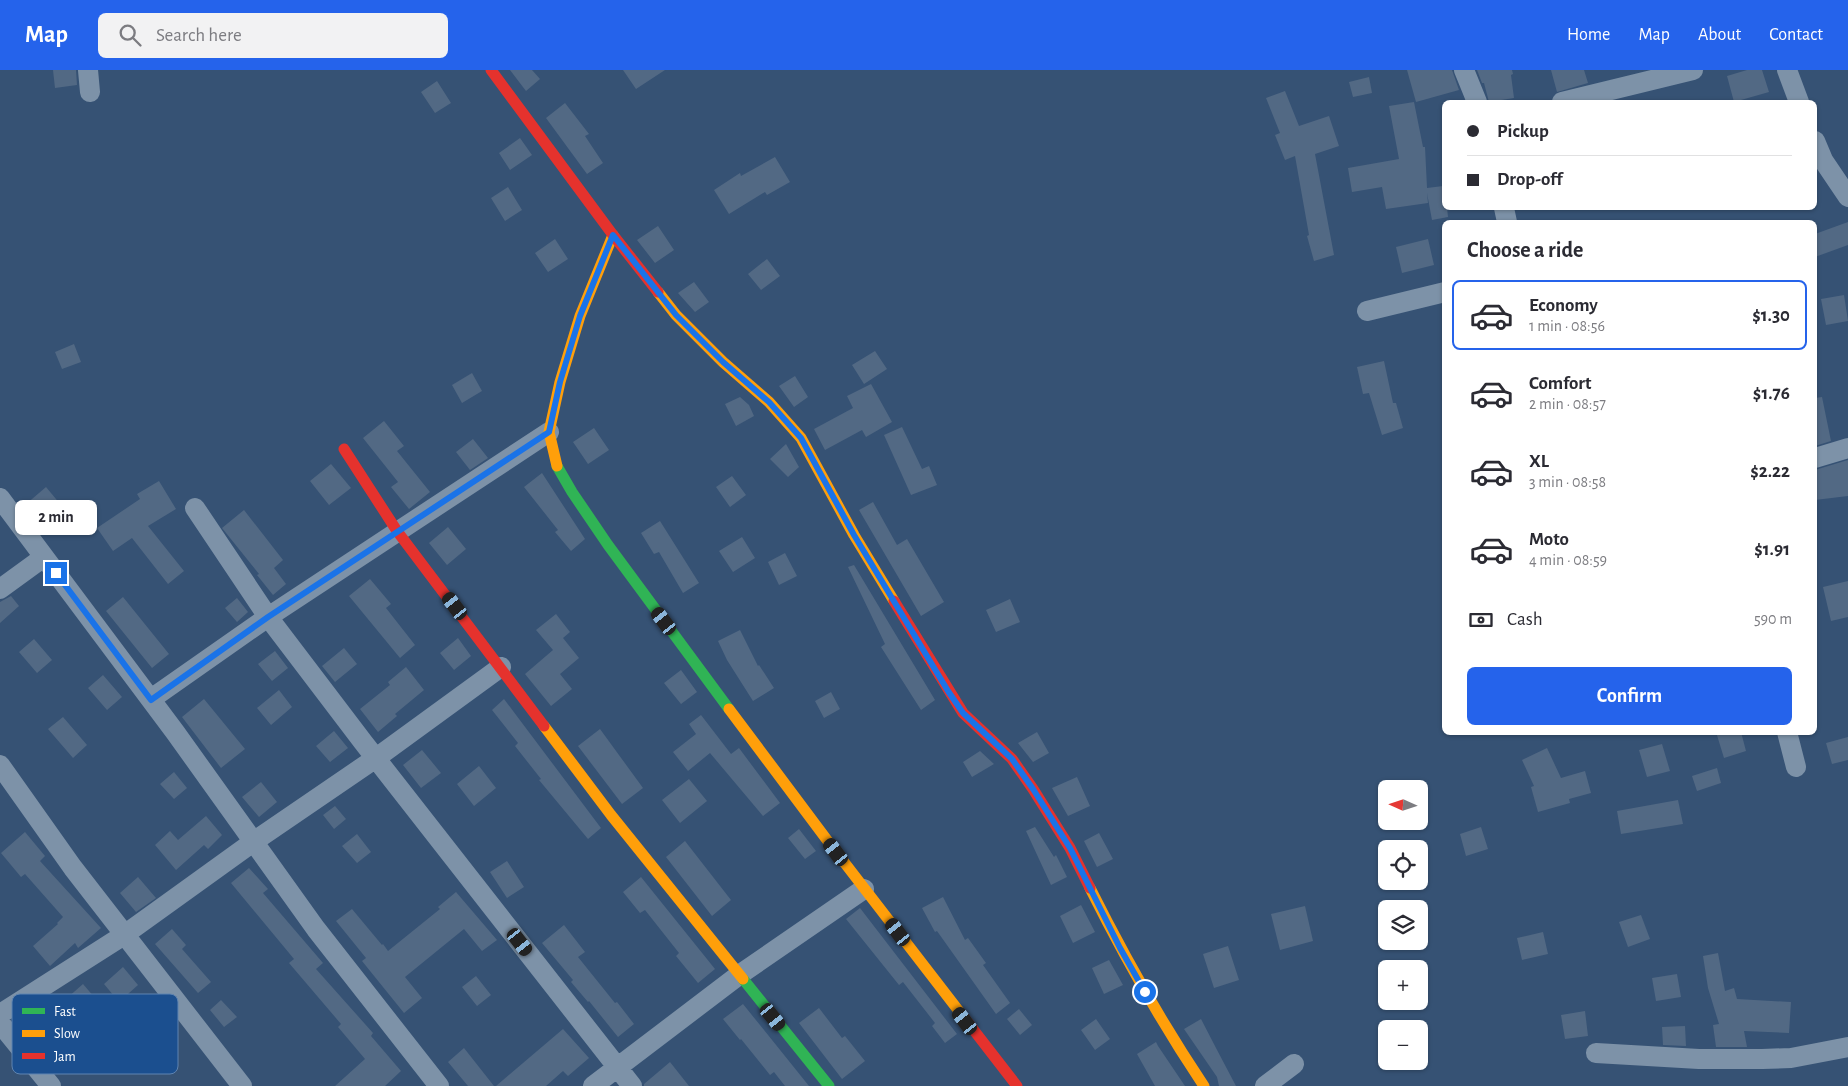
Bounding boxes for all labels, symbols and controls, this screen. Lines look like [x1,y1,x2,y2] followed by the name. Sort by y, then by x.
[98,13,448,58] search box
[116,21,144,49] icon: search
[25,23,68,47] text: Map
[156,26,242,45] text: Search here
[1567,26,1610,44] text: Home
[1638,26,1670,44] text: Map
[1698,26,1741,44] text: About
[1769,26,1823,44] text: Contact
[1497,122,1549,141] text: Pickup
[1497,170,1562,189] text: Drop-off
[1467,239,1583,261] text: Choose a ride
[1469,293,1514,338] icon: car
[1529,296,1598,315] text: Economy
[1752,306,1790,325] text: $1.30
[1529,318,1605,334] text: 1 min · 08:56
[1469,371,1514,416] icon: car
[1529,374,1591,393] text: Comfort
[1753,384,1790,403] text: $1.76
[1529,396,1606,412] text: 2 min · 08:57
[1469,449,1514,494] icon: car
[1529,452,1549,471] text: XL
[1750,462,1790,481] text: $2.22
[1529,474,1606,490] text: 3 min · 08:58
[15,500,97,536] callout: 2 min
[38,509,74,525] text: 2 min
[1469,527,1514,572] icon: car
[1529,530,1569,549] text: Moto
[1754,540,1790,559] text: $1.91
[1529,552,1607,568] text: 4 min · 08:59
[45,562,67,584] route end
[439,590,470,622] car
[648,605,679,637] car
[1467,606,1495,634] icon: cash
[1507,610,1543,629] text: Cash
[1754,611,1792,627] text: 590 m
[1467,667,1792,725] button: Confirm
[1378,780,1428,830] north arrow
[1378,780,1428,1070] map controls
[820,836,851,868] car
[1378,840,1428,890] button: locate
[1378,900,1428,950] button: layers
[882,916,913,948] car
[504,926,535,958] car
[1378,960,1428,1010] button: +
[1134,981,1156,1003] route start
[12,994,178,1074] legend
[757,1001,788,1033] car
[54,1005,76,1019] text: Fast
[949,1005,980,1037] car
[1378,1020,1428,1070] button: −
[54,1027,81,1041] text: Slow
[54,1050,76,1064] text: Jam

